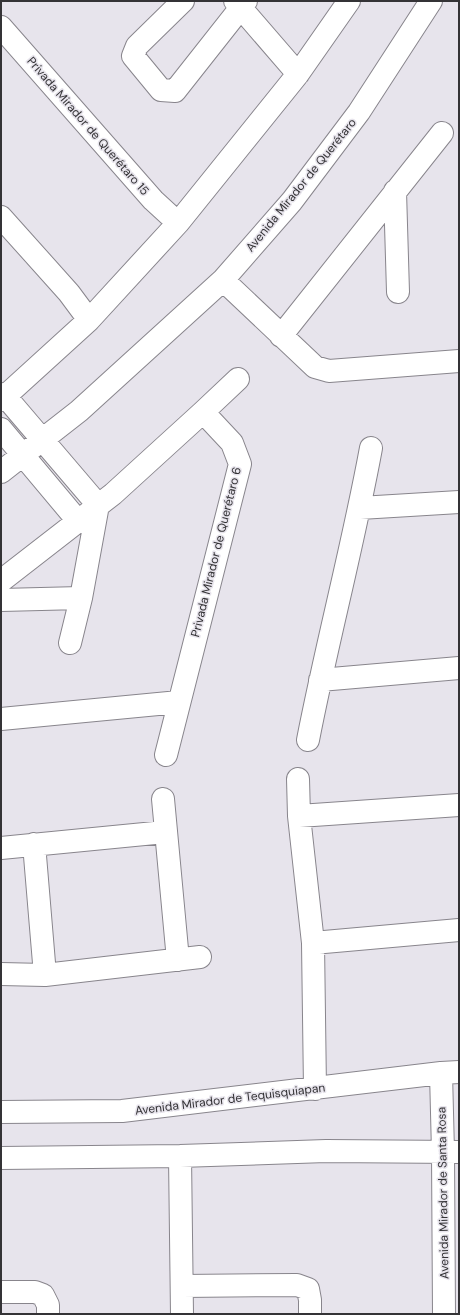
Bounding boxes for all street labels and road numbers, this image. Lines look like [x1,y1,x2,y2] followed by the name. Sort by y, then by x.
[23,53,153,199] street label: Privada Mirador de Querétaro 15
[242,115,360,255] street label: Avenida Mirador de Querétaro
[187,465,245,639] street label: Privada Mirador de Querétaro 6
[134,1079,326,1119] street label: Avenida Mirador de Tequisquiapan
[433,1107,453,1279] street label: Avenida Mirador de Santa Rosa

